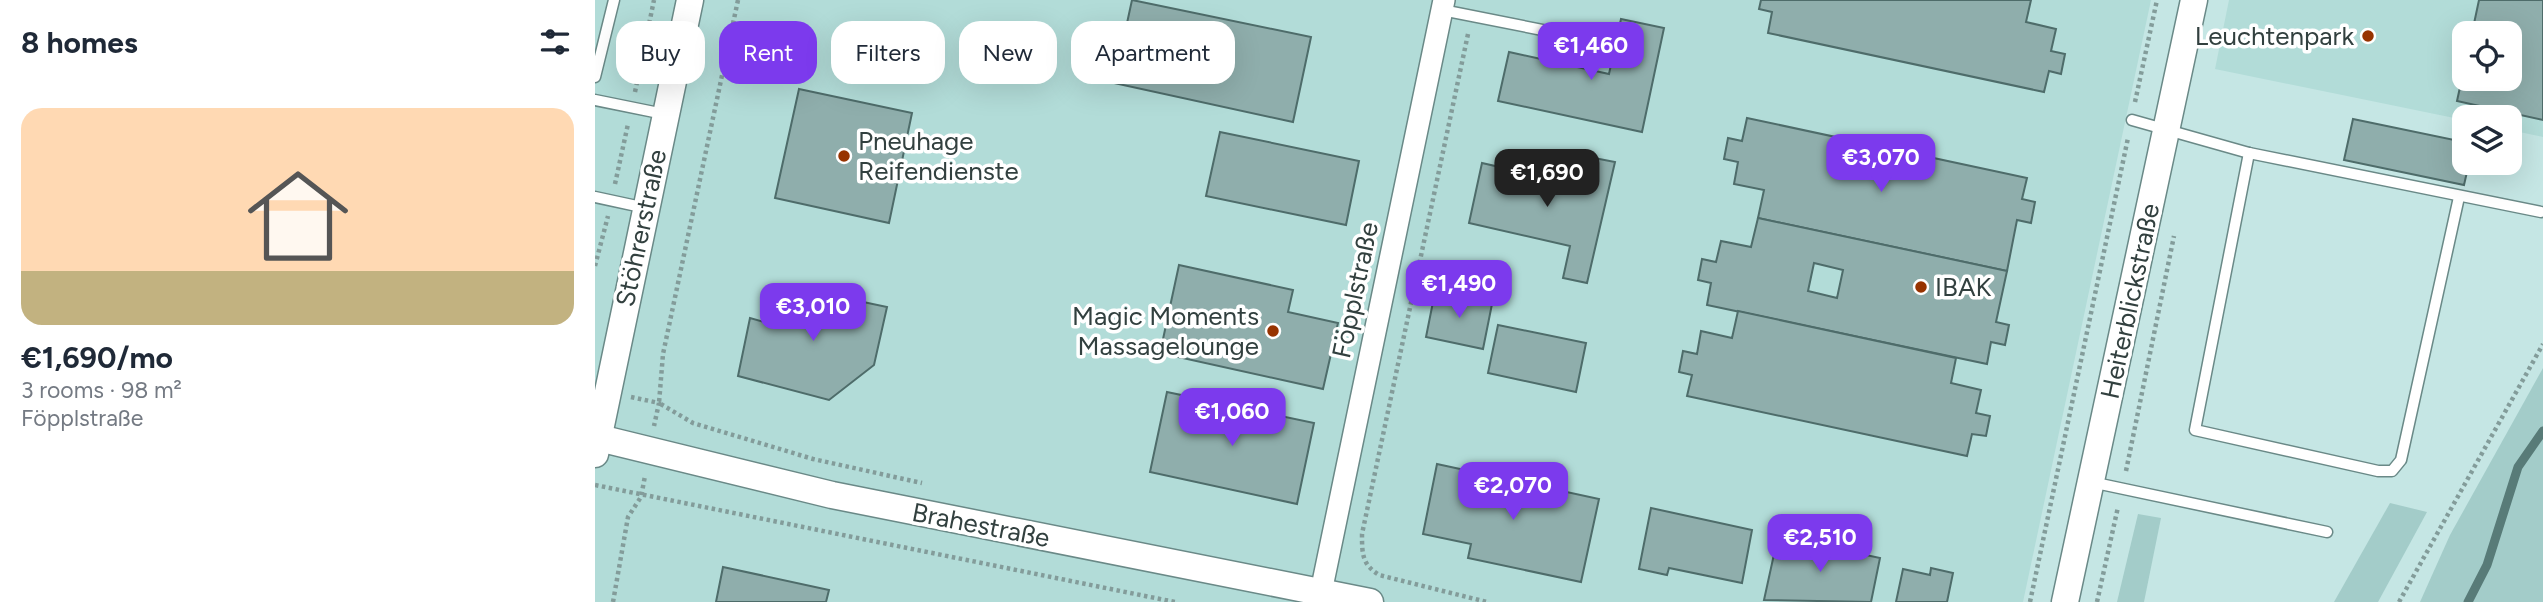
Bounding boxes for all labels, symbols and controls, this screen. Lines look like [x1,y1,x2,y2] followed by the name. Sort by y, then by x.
[2195,20,2354,52] place label: Leuchtenpark
[616,21,705,84] chip: Buy
[719,21,817,84] chip: Rent
[831,21,945,84] chip: Filters
[959,21,1057,84] chip: New
[1071,21,1235,84] chip: Apartment
[2452,21,2522,175] map controls
[2452,21,2522,91] button: locate
[1534,22,1648,82] pin: €1,460
[536,23,574,61] icon: filters
[21,24,138,61] text: 8 homes
[2360,28,2376,44] marker: Leuchtenpark
[1554,31,1628,59] text: €1,460
[2452,105,2522,175] button: layers
[858,125,1019,187] place label: Pneuhage Reifendienste
[1824,134,1938,194] pin: €3,070
[1842,143,1920,171] text: €3,070
[609,146,673,310] street label: Stöhrerstraße
[836,148,852,164] marker: Pneuhage Reifendienste
[1490,150,1604,209] pin: €1,690
[235,153,361,279] icon: home
[1510,158,1584,186] text: €1,690
[2094,200,2166,402] street label: Heiterblickstraße
[1325,219,1385,361] street label: Föpplstraße
[1402,260,1516,320] pin: €1,490
[1422,269,1496,297] text: €1,490
[1935,271,1992,303] place label: IBAK
[1913,279,1929,295] marker: IBAK
[756,284,870,343] pin: €3,010
[776,292,850,320] text: €3,010
[1072,300,1259,362] place label: Magic Moments Massagelounge
[1265,323,1281,339] marker: Magic Moments Massagelounge
[21,339,173,376] text: €1,690/mo
[21,376,182,404] text: 3 rooms · 98 m²
[1175,388,1289,448] pin: €1,060
[1195,397,1269,425] text: €1,060
[21,404,143,432] text: Föpplstraße
[1456,462,1570,522] pin: €2,070
[1474,471,1552,499] text: €2,070
[909,496,1053,554] street label: Brahestraße
[1763,514,1877,574] pin: €2,510
[1783,523,1857,551] text: €2,510

